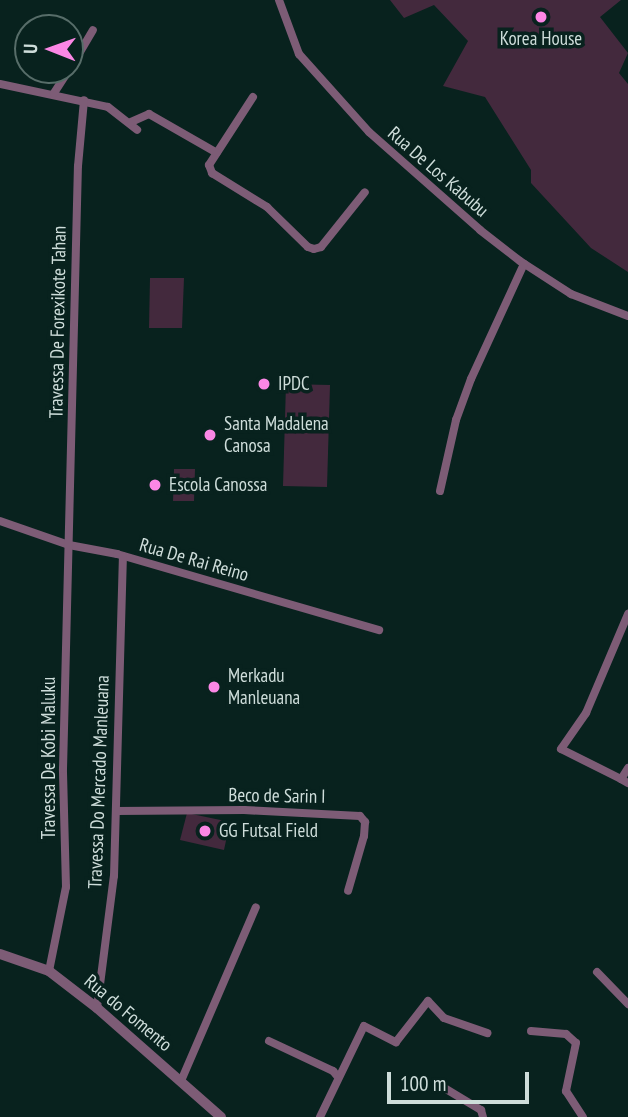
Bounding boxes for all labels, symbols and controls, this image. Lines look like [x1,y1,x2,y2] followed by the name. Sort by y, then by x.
[533,9,549,25] marker: Korea House
[14,14,84,84] north arrow
[500,28,582,50] place label: Korea House
[18,44,42,54] text: U
[383,122,493,222] street label: Rua De Los Kabubu
[45,225,71,419] street label: Travessa De Forexikote Tahan
[278,373,310,395] place label: IPDC
[256,376,272,392] marker: IPDC
[224,413,329,457] place label: Santa Madalena Canosa
[202,427,218,443] marker: Santa Madalena Canosa
[169,474,267,496] place label: Escola Canossa
[147,477,163,493] marker: Escola Canossa
[137,534,251,586] street label: Rua De Rai Reino
[228,665,300,709] place label: Merkadu Manleuana
[84,675,114,889] street label: Travessa Do Mercado Manleuana
[38,677,60,839] street label: Travessa De Kobi Maluku
[206,679,222,695] marker: Merkadu Manleuana
[228,784,326,808] street label: Beco de Sarin I
[219,820,318,842] place label: GG Futsal Field
[197,823,213,839] marker: GG Futsal Field
[80,970,176,1056] street label: Rua do Fomento
[390,1058,532,1102] scale bar
[400,1070,446,1097] text: 100 m

